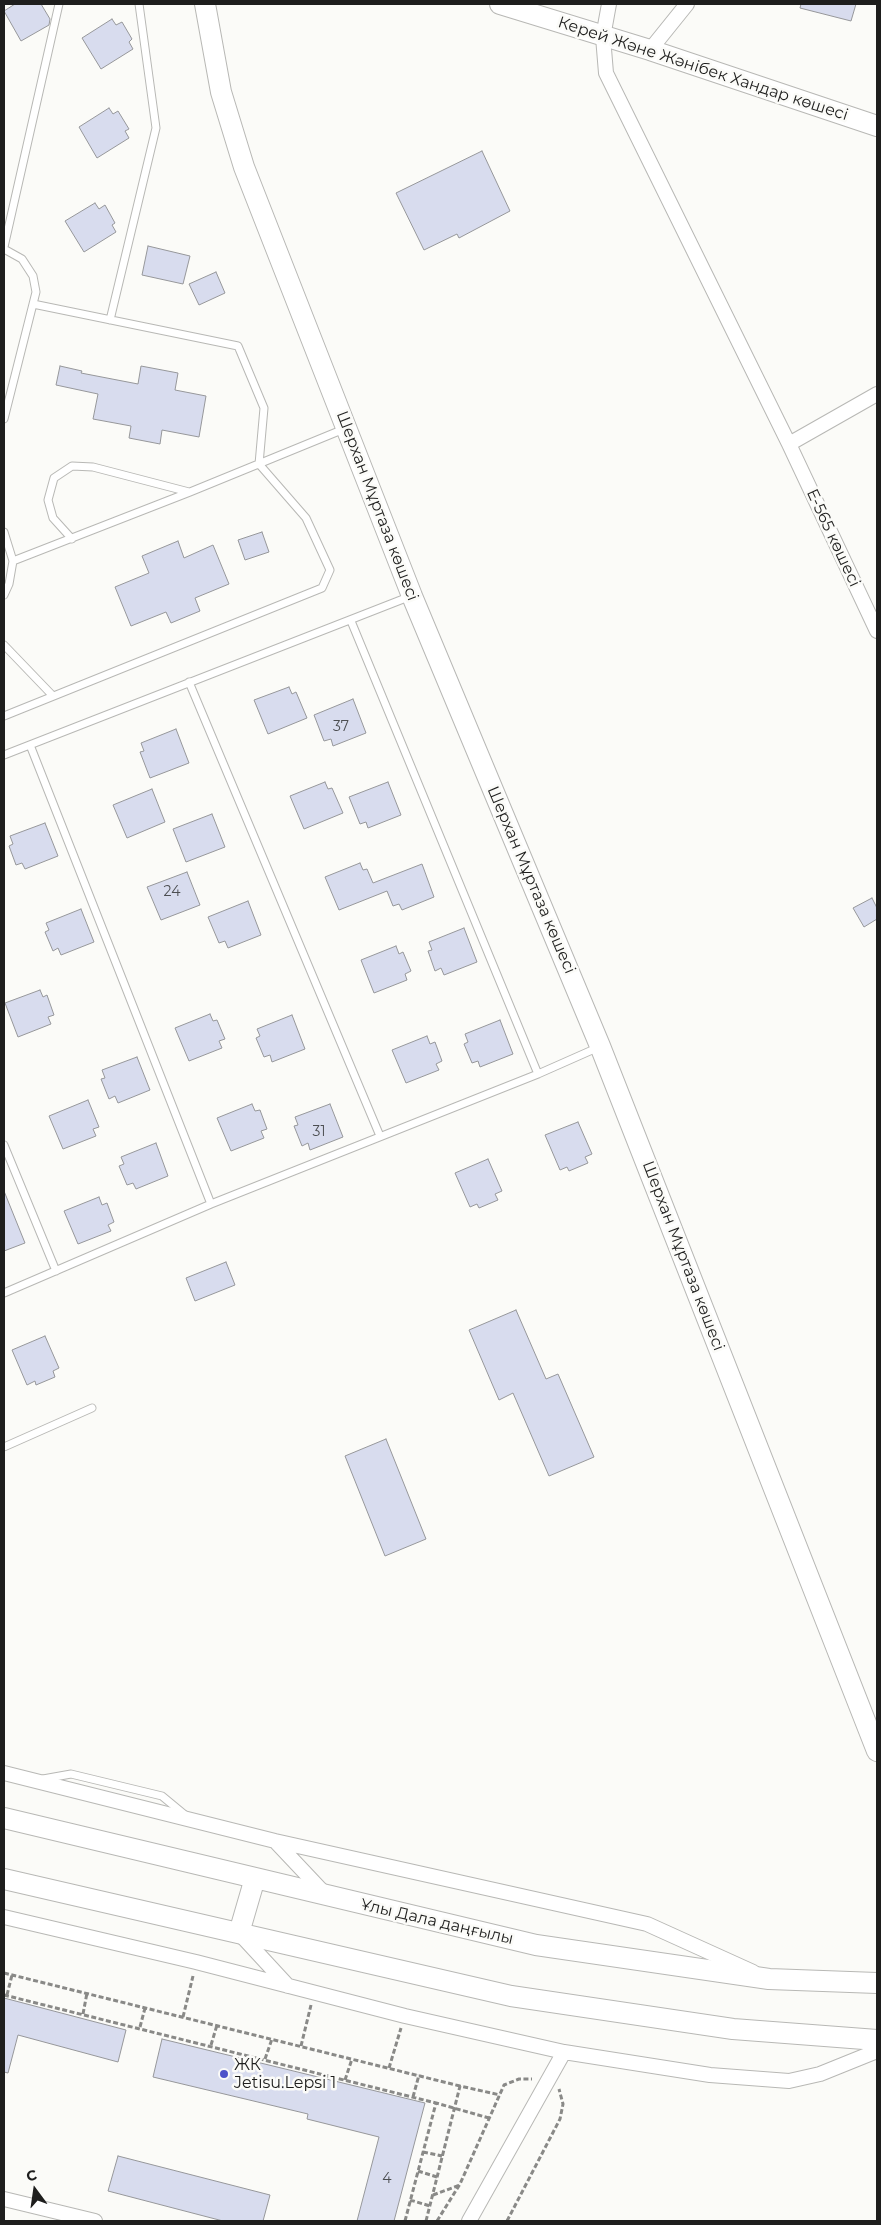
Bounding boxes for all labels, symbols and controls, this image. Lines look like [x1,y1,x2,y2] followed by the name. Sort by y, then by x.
[556,13,850,125] street label: Керей Және Жәнібек Хандар көшесі
[332,408,422,604] street label: Шерхан Мұртаза көшесі
[802,486,864,590] street label: Е-565 көшесі
[333,719,349,735] house number: 37
[483,783,579,977] street label: Шерхан Мұртаза көшесі
[164,884,180,900] house number: 24
[313,1124,325,1140] house number: 31
[638,1158,728,1354] street label: Шерхан Мұртаза көшесі
[359,1895,515,1949] street label: Ұлы Дала даңғылы
[234,2055,336,2093] place label: ЖК Jetisu.Lepsi 1
[218,2068,230,2080] marker: ЖК Jetisu.Lepsi 1
[10,2165,60,2215] north arrow
[24,2165,38,2185] text: С
[382,2171,392,2187] house number: 4

